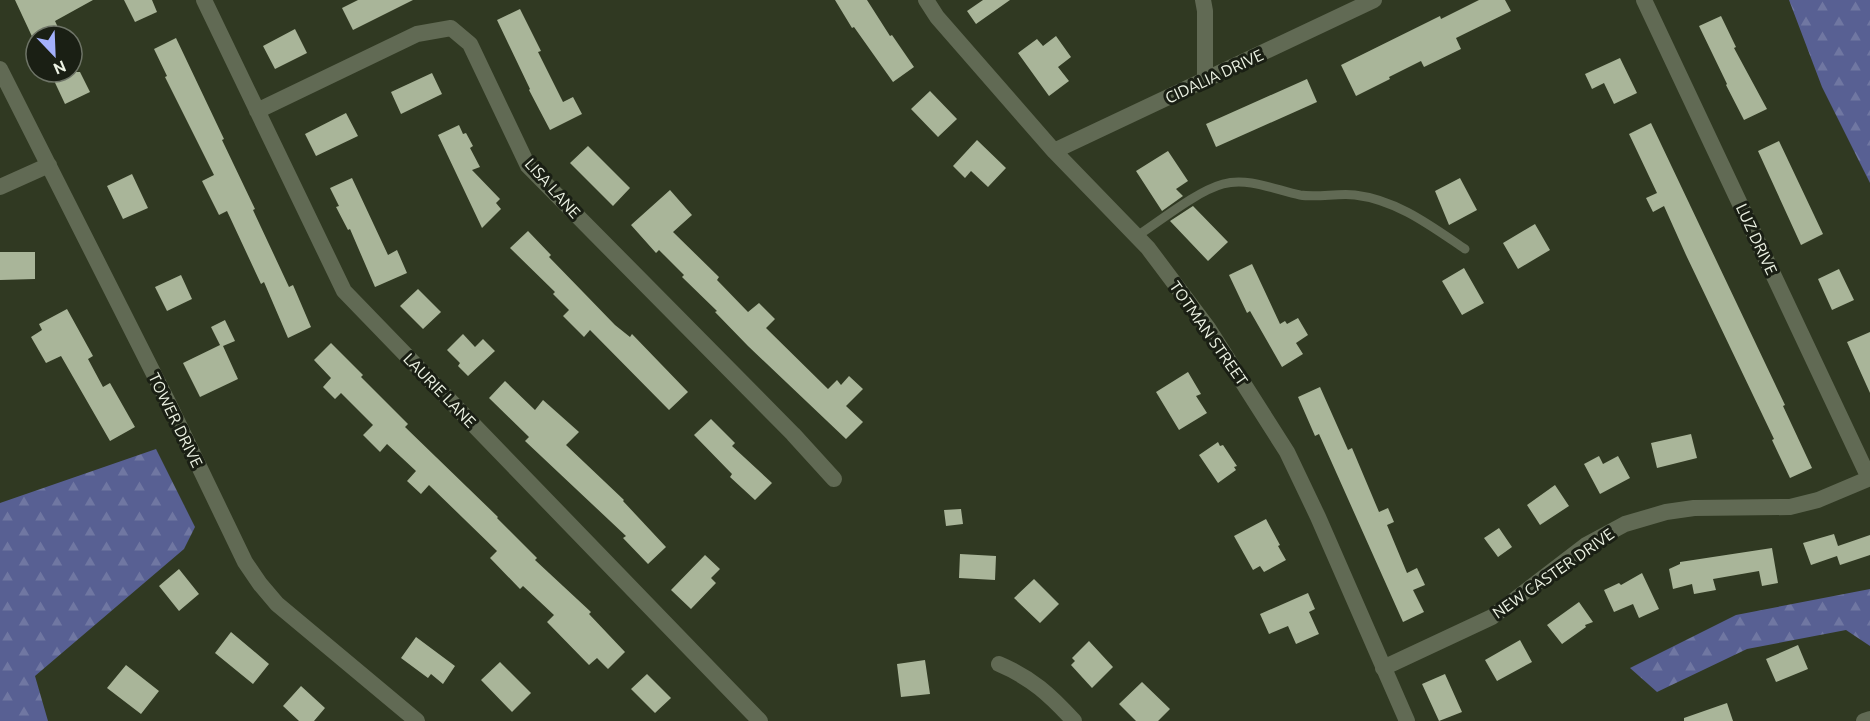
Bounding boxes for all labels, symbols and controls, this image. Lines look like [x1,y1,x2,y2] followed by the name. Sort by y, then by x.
[24,24,84,84] north arrow
[1162,45,1266,107] street label: CIDALIA DRIVE
[51,57,69,78] text: N
[522,154,584,222] street label: LISA LANE
[1733,201,1781,277] street label: LUZ DRIVE
[1166,277,1252,389] street label: TOTMAN STREET
[400,349,480,431] street label: LAURIE LANE
[145,370,207,470] street label: TOWER DRIVE
[1489,524,1617,622] street label: NEW CASTER DRIVE

